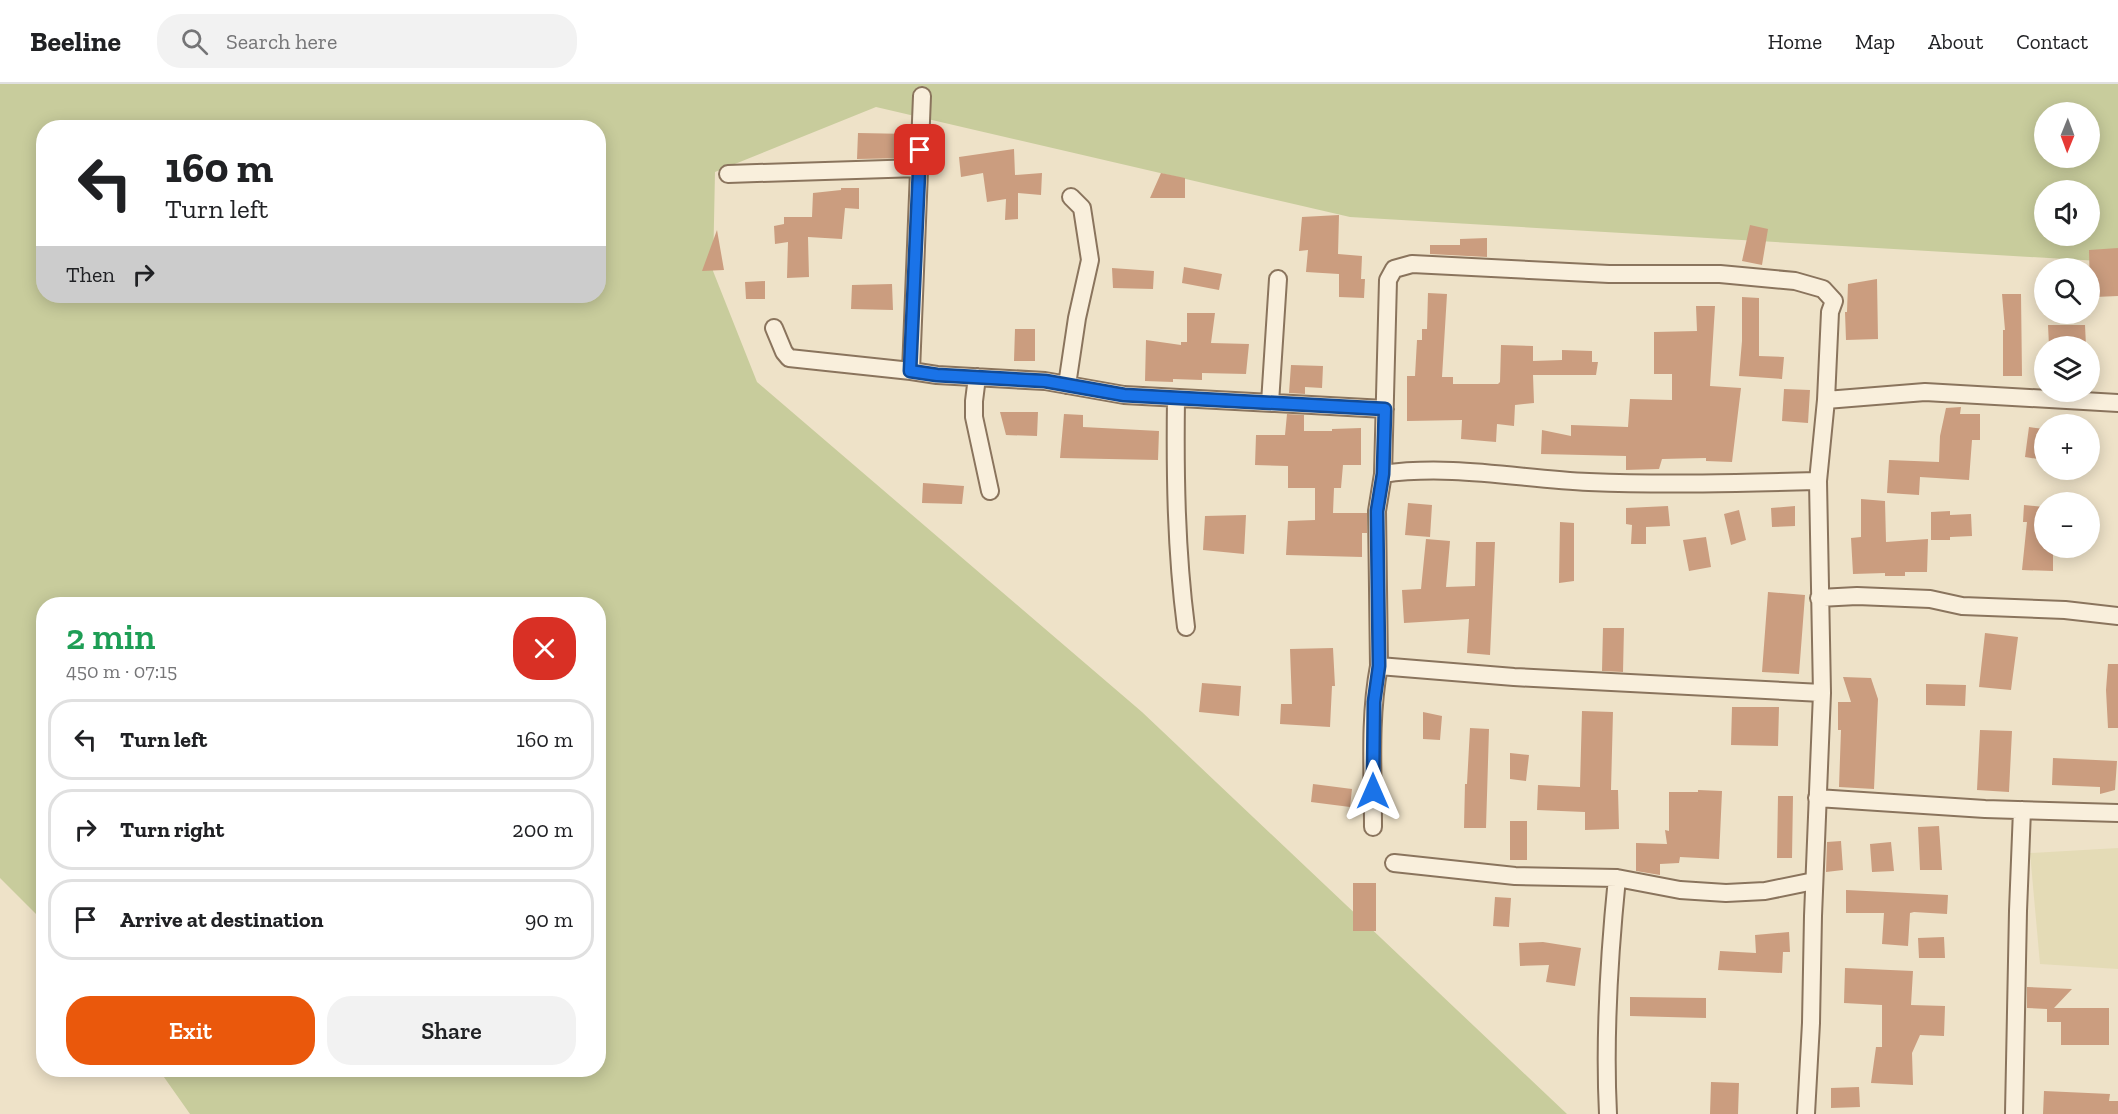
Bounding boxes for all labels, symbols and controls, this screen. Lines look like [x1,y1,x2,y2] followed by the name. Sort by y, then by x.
[157,14,577,68] search box
[30,25,121,58] text: Beeline
[178,25,211,58] icon: search
[226,28,337,55] text: Search here
[1768,29,1822,54] text: Home
[1855,29,1895,54] text: Map
[1928,29,1983,54] text: About
[2016,29,2088,54] text: Contact
[2034,102,2100,168] north arrow
[2034,102,2100,558] map controls
[894,124,945,175] pin
[903,133,936,166] icon: arrive
[165,142,273,193] text: 160 m
[66,144,144,222] icon: left
[2034,180,2100,246] button: sound
[165,193,268,225] text: Turn left
[127,258,160,291] icon: right
[2034,258,2100,324] button: search
[66,261,115,288] text: Then
[2034,336,2100,402] button: layers
[2034,414,2100,480] button: +
[2034,492,2100,558] button: −
[66,615,155,658] text: 2 min
[513,617,576,680] button: close
[66,659,177,683] text: 450 m · 07:15
[69,723,102,756] icon: left
[120,726,207,753] text: Turn left
[516,726,573,753] text: 160 m
[1341,759,1405,823] position arrow
[69,813,102,846] icon: right
[120,816,224,843] text: Turn right
[512,816,573,843] text: 200 m
[69,903,102,936] icon: arrive
[120,906,323,933] text: Arrive at destination
[525,906,573,933] text: 90 m
[66,996,315,1065] button: Exit
[327,996,576,1065] button: Share

